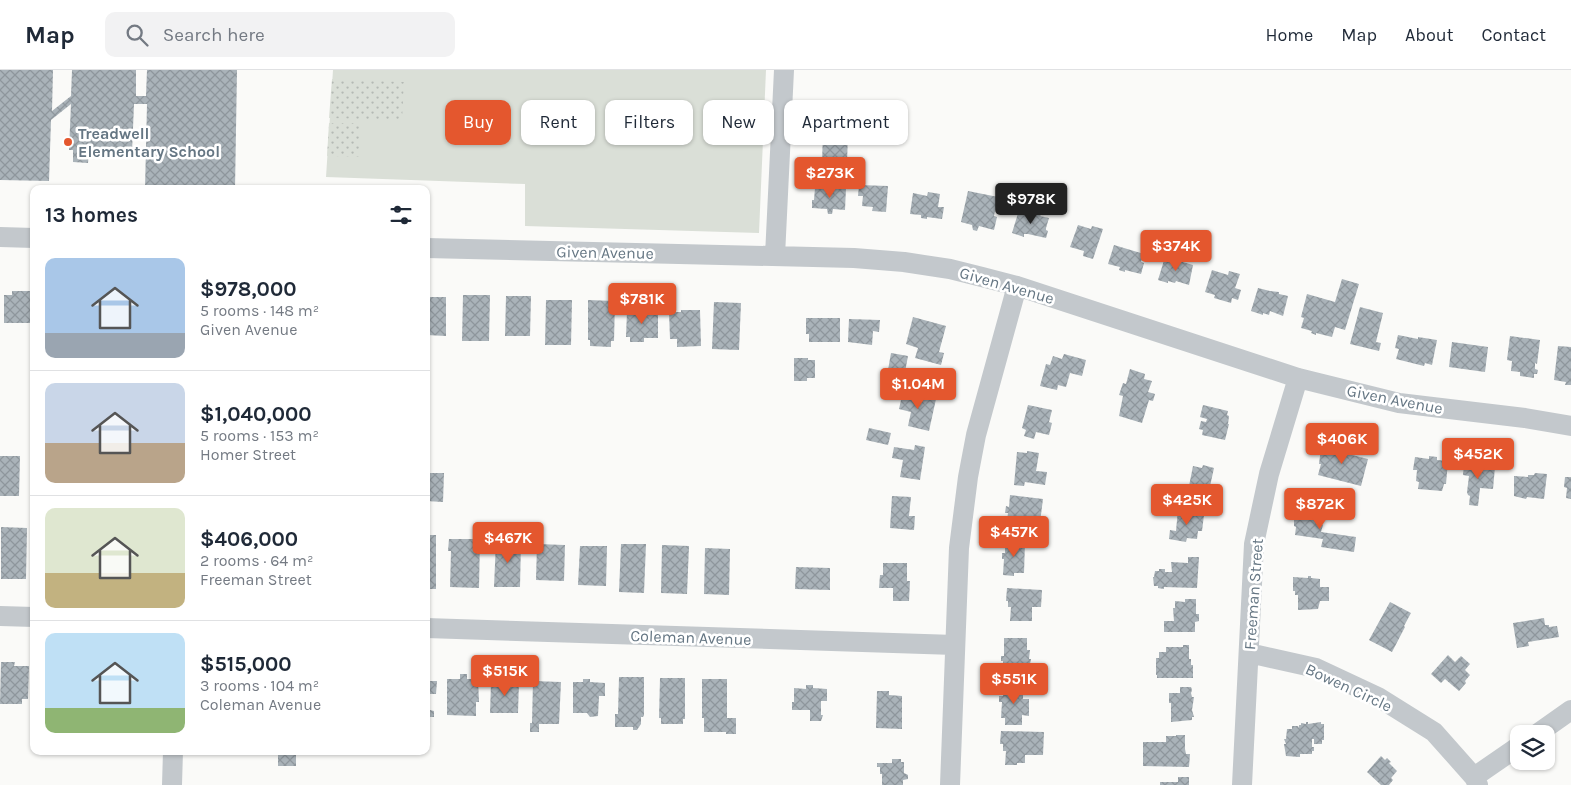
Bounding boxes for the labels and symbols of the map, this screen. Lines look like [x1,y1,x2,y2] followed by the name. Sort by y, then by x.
[78,124,220,161] place label: Treadwell Elementary School
[62,136,74,148] marker: Treadwell Elementary School
[795,156,865,199] pin: $273K
[996,182,1066,225] pin: $978K
[1141,230,1211,272] pin: $374K
[556,242,654,263] street label: Given Avenue
[957,263,1056,308] street label: Given Avenue
[607,282,677,325] pin: $781K
[877,368,959,410] pin: $1.04M
[1345,381,1445,418] street label: Given Avenue
[1307,422,1377,465] pin: $406K
[1443,438,1513,480] pin: $452K
[1152,484,1222,526] pin: $425K
[1285,488,1355,530] pin: $872K
[979,516,1049,558] pin: $457K
[473,522,543,564] pin: $467K
[1240,538,1267,650] street label: Freeman Street
[630,626,752,649] street label: Coleman Avenue
[470,654,540,697] pin: $515K
[1303,659,1395,716] street label: Bowen Circle
[979,662,1049,705] pin: $551K

